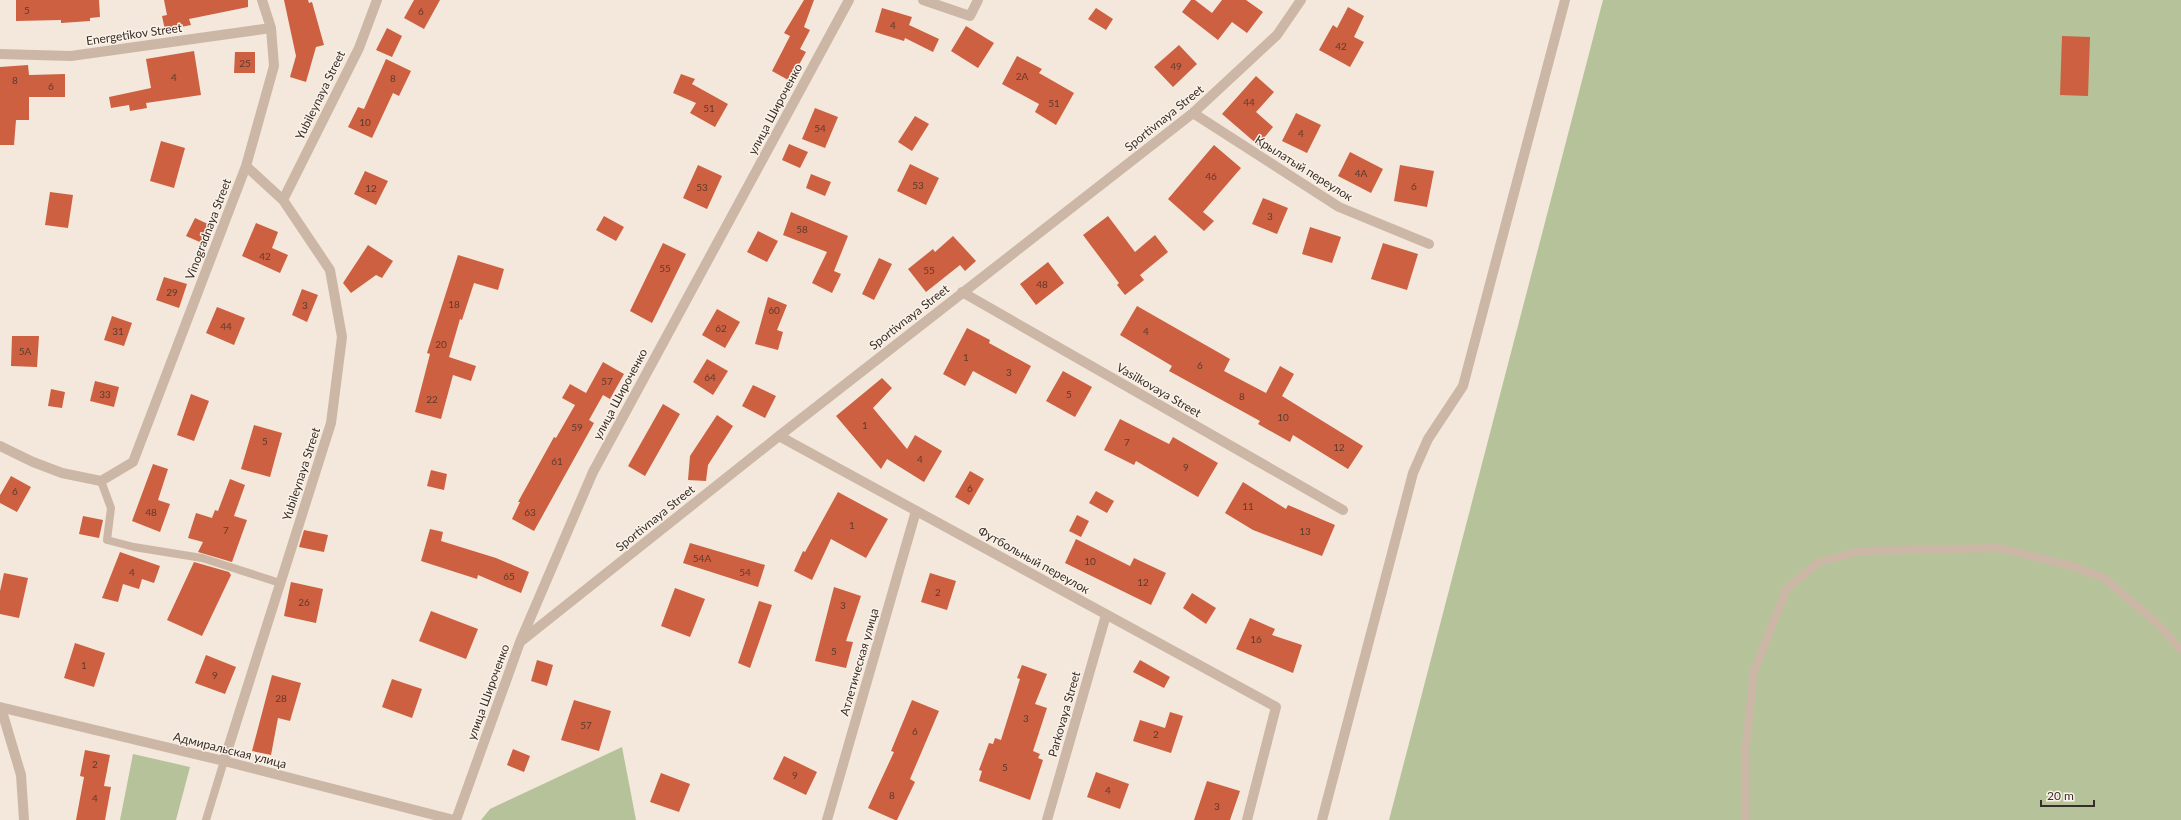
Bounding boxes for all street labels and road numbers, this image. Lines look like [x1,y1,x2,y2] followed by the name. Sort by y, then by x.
[85,20,184,48] street label: Energetikov Street
[292,47,348,142] street label: Yubileynaya Street
[745,61,805,157] street label: улица Широченко
[1122,81,1207,154] street label: Sportivnaya Street
[1252,132,1356,205] street label: Крылатый переулок
[182,176,234,282] street label: Vinogradnaya Street
[866,281,952,353] street label: Sportivnaya Street
[590,346,650,442] street label: улица Широченко
[1114,360,1205,421] street label: Vasilkovaya Street
[279,425,323,523] street label: Yubileynaya Street
[613,481,698,554] street label: Sportivnaya Street
[976,523,1093,597] street label: Футбольный переулок
[836,606,882,718] street label: Атлетическая улица
[464,642,512,742] street label: улица Широченко
[1045,669,1084,759] street label: Parkovaya Street
[172,729,288,771] street label: Адмиральская улица

